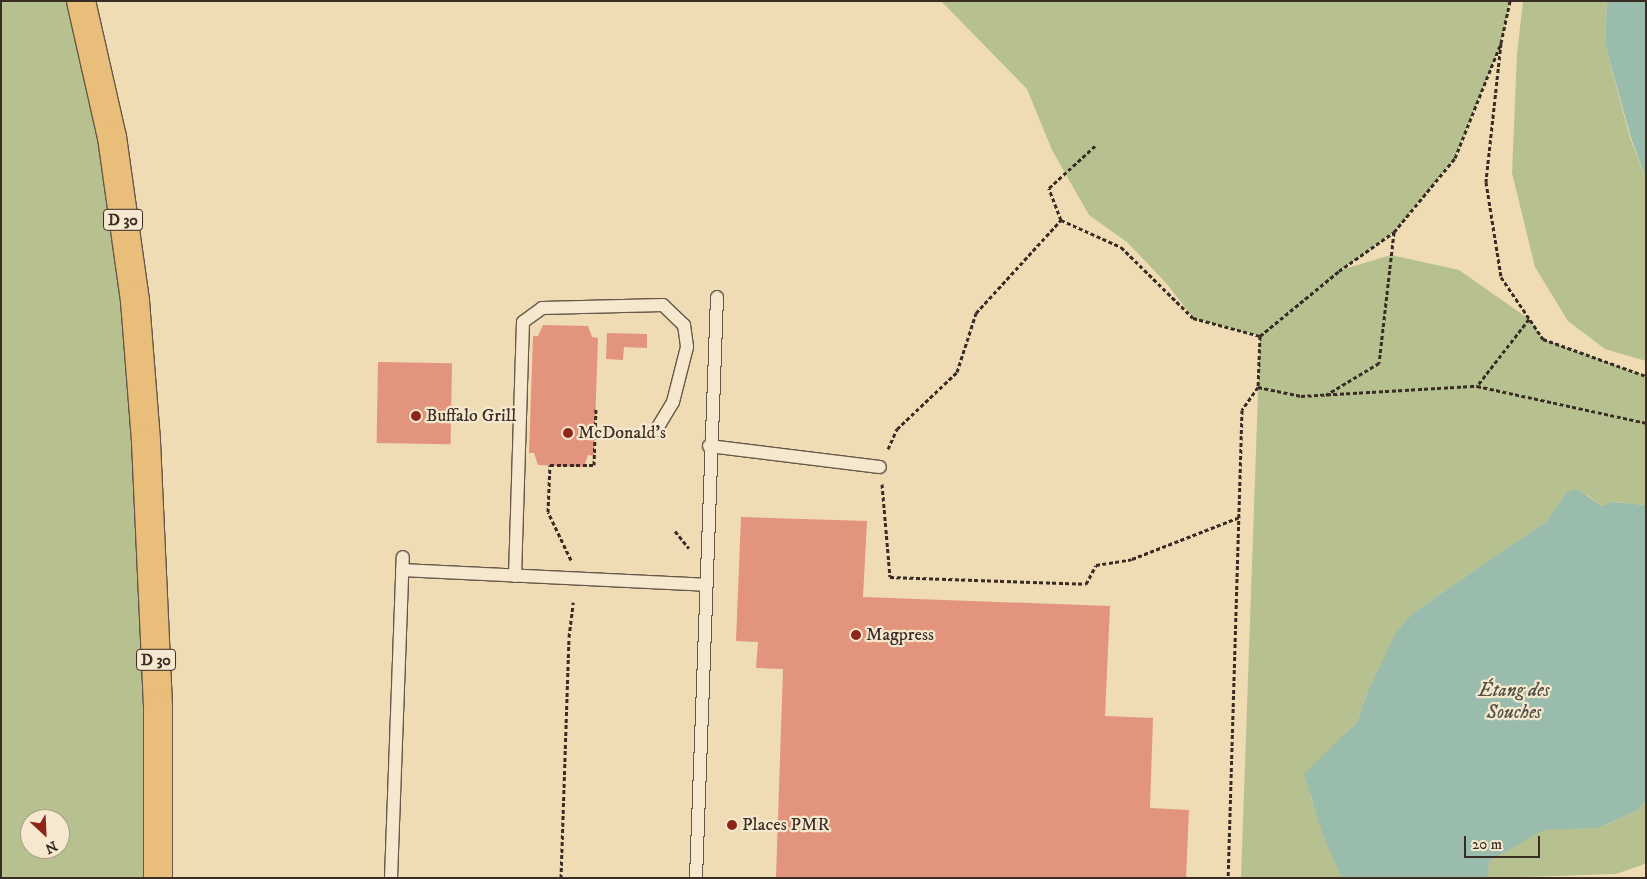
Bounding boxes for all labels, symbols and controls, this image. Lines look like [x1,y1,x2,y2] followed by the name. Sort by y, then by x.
[103,206,143,234] road number: D 30
[426,405,516,427] place label: Buffalo Grill
[410,410,422,422] marker: Buffalo Grill
[578,422,666,444] place label: McDonald's
[562,427,574,439] marker: McDonald's
[866,624,934,646] place label: Magpress
[850,629,862,641] marker: Magpress
[136,646,176,674] road number: D 30
[1478,680,1550,724] water label: Étang des Souches
[20,809,70,859] north arrow
[742,814,829,836] place label: Places PMR
[726,819,738,831] marker: Places PMR
[1467,826,1543,858] scale bar
[1472,835,1502,854] text: 20 m
[42,836,60,857] text: N

